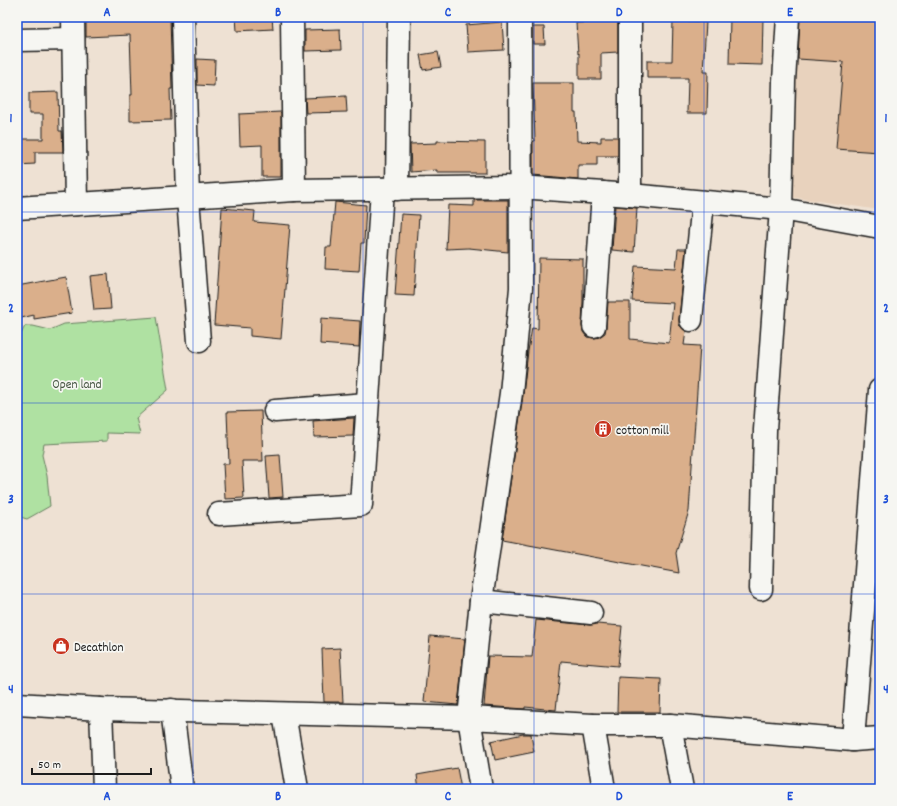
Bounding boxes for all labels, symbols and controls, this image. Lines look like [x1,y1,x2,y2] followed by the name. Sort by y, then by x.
[103,4,111,23] text: A
[275,4,281,23] text: B
[445,4,452,23] text: C
[616,4,623,23] text: D
[787,4,794,23] text: E
[10,110,13,129] text: 1
[885,110,888,129] text: 1
[8,300,14,319] text: 2
[883,300,889,319] text: 2
[52,376,102,395] park label: Open land
[593,419,613,439] building icon: cotton mill
[616,422,669,441] place label: cotton mill
[8,491,14,510] text: 3
[883,491,889,510] text: 3
[51,636,71,656] shop icon: Decathlon
[74,639,123,658] place label: Decathlon
[8,681,14,700] text: 4
[883,681,889,700] text: 4
[32,750,151,776] scale bar
[38,757,61,774] text: 50 m
[103,788,111,806] text: A
[275,788,281,806] text: B
[445,788,452,806] text: C
[616,788,623,806] text: D
[787,788,794,806] text: E

